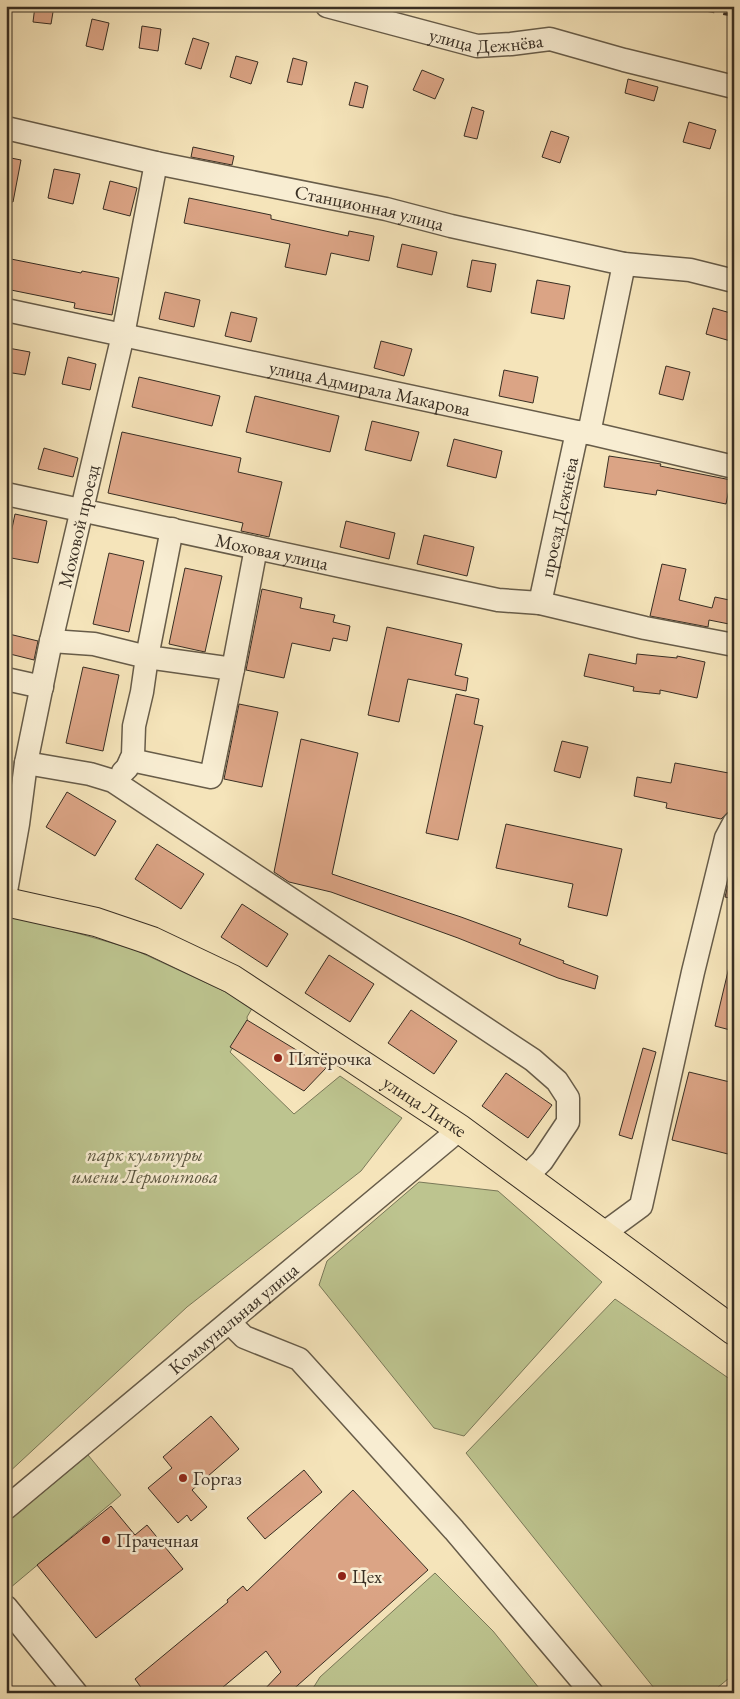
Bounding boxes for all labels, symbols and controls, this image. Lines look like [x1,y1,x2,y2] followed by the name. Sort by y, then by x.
[427,21,545,59] street label: улица Дежнёва
[293,179,447,236] street label: Станционная улица
[267,354,473,421] street label: улица Адмирала Макарова
[533,454,584,580] street label: проезд Дежнёва
[51,462,105,590] street label: Моховой проезд
[213,527,331,576] street label: Моховая улица
[288,1046,372,1071] place label: Пятёрочка
[272,1052,284,1064] marker: Пятёрочка
[378,1069,472,1143] street label: улица Литке
[72,1142,218,1189] park label: парк культуры имени Лермонтова
[163,1257,304,1380] street label: Коммунальная улица
[193,1466,242,1491] place label: Горгаз
[177,1472,189,1484] marker: Горгаз
[116,1528,199,1553] place label: Прачечная
[100,1534,112,1546] marker: Прачечная
[352,1564,383,1589] place label: Цех
[336,1570,348,1582] marker: Цех

